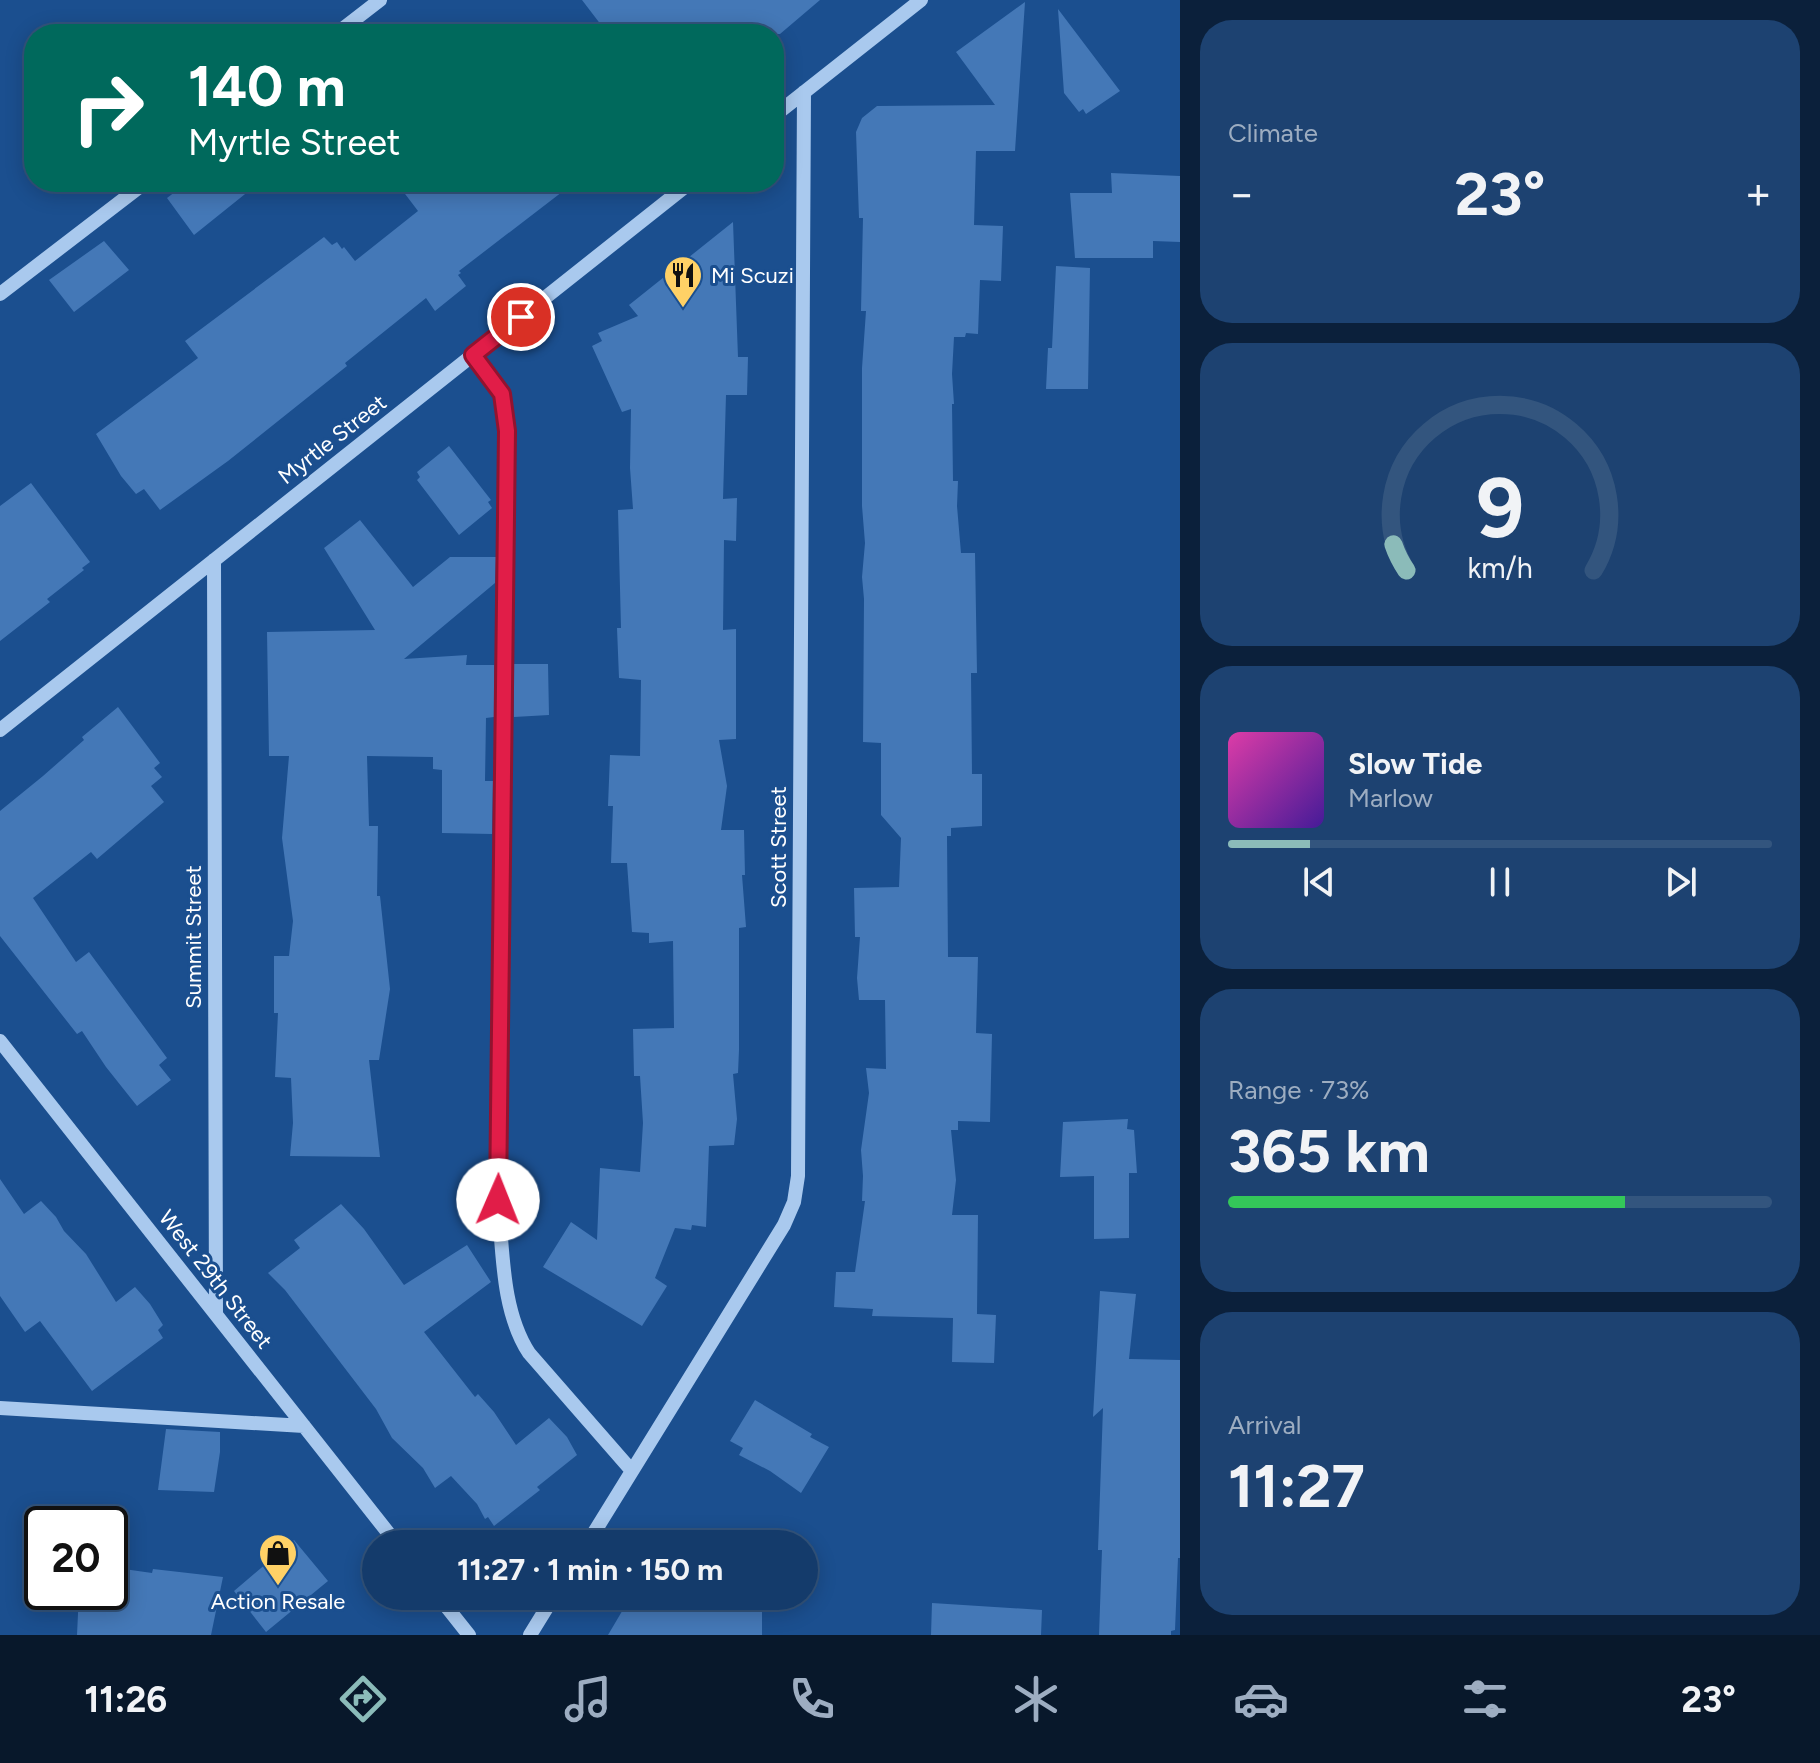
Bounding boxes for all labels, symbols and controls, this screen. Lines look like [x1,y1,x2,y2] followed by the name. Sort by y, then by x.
[188,53,346,120] text: 140 m
[56,56,160,160] icon: right
[1228,117,1318,149] text: Climate
[188,121,400,164] text: Myrtle Street
[1455,158,1545,230] text: 23°
[1228,167,1255,220] text: −
[1745,167,1772,220] text: +
[662,254,704,309] restaurant icon: Mi Scuzi
[711,262,794,289] place label: Mi Scuzi
[487,283,555,351] pin
[499,295,543,339] icon: arrive
[273,389,392,490] street label: Myrtle Street
[1476,457,1524,557] text: 9
[1467,551,1533,585] text: km/h
[1348,745,1482,782] text: Slow Tide
[1348,782,1433,814] text: Marlow
[765,786,792,908] street label: Scott Street
[1297,860,1341,904] icon: previous
[1478,860,1522,904] icon: pause
[1659,860,1703,904] icon: next
[180,865,207,1009] street label: Summit Street
[1228,1074,1370,1106] text: Range · 73%
[1228,1115,1430,1187] text: 365 km
[456,1158,540,1242] position arrow
[153,1205,278,1354] street label: West 29th Street
[1228,1409,1301,1441] text: Arrival
[1228,1450,1365,1522] text: 11:27
[24,1506,128,1610] speed limit sign: 20
[257,1532,299,1587] shop icon: Action Resale
[457,1551,723,1588] text: 11:27 · 1 min · 150 m
[211,1588,345,1615] place label: Action Resale
[335,1671,391,1727] icon: directions
[560,1671,616,1727] icon: music
[784,1671,840,1727] icon: phone
[1008,1671,1064,1727] icon: climate
[1233,1671,1289,1727] icon: car
[1457,1671,1513,1727] icon: filters
[84,1678,167,1721] text: 11:26
[1681,1678,1736,1721] text: 23°

